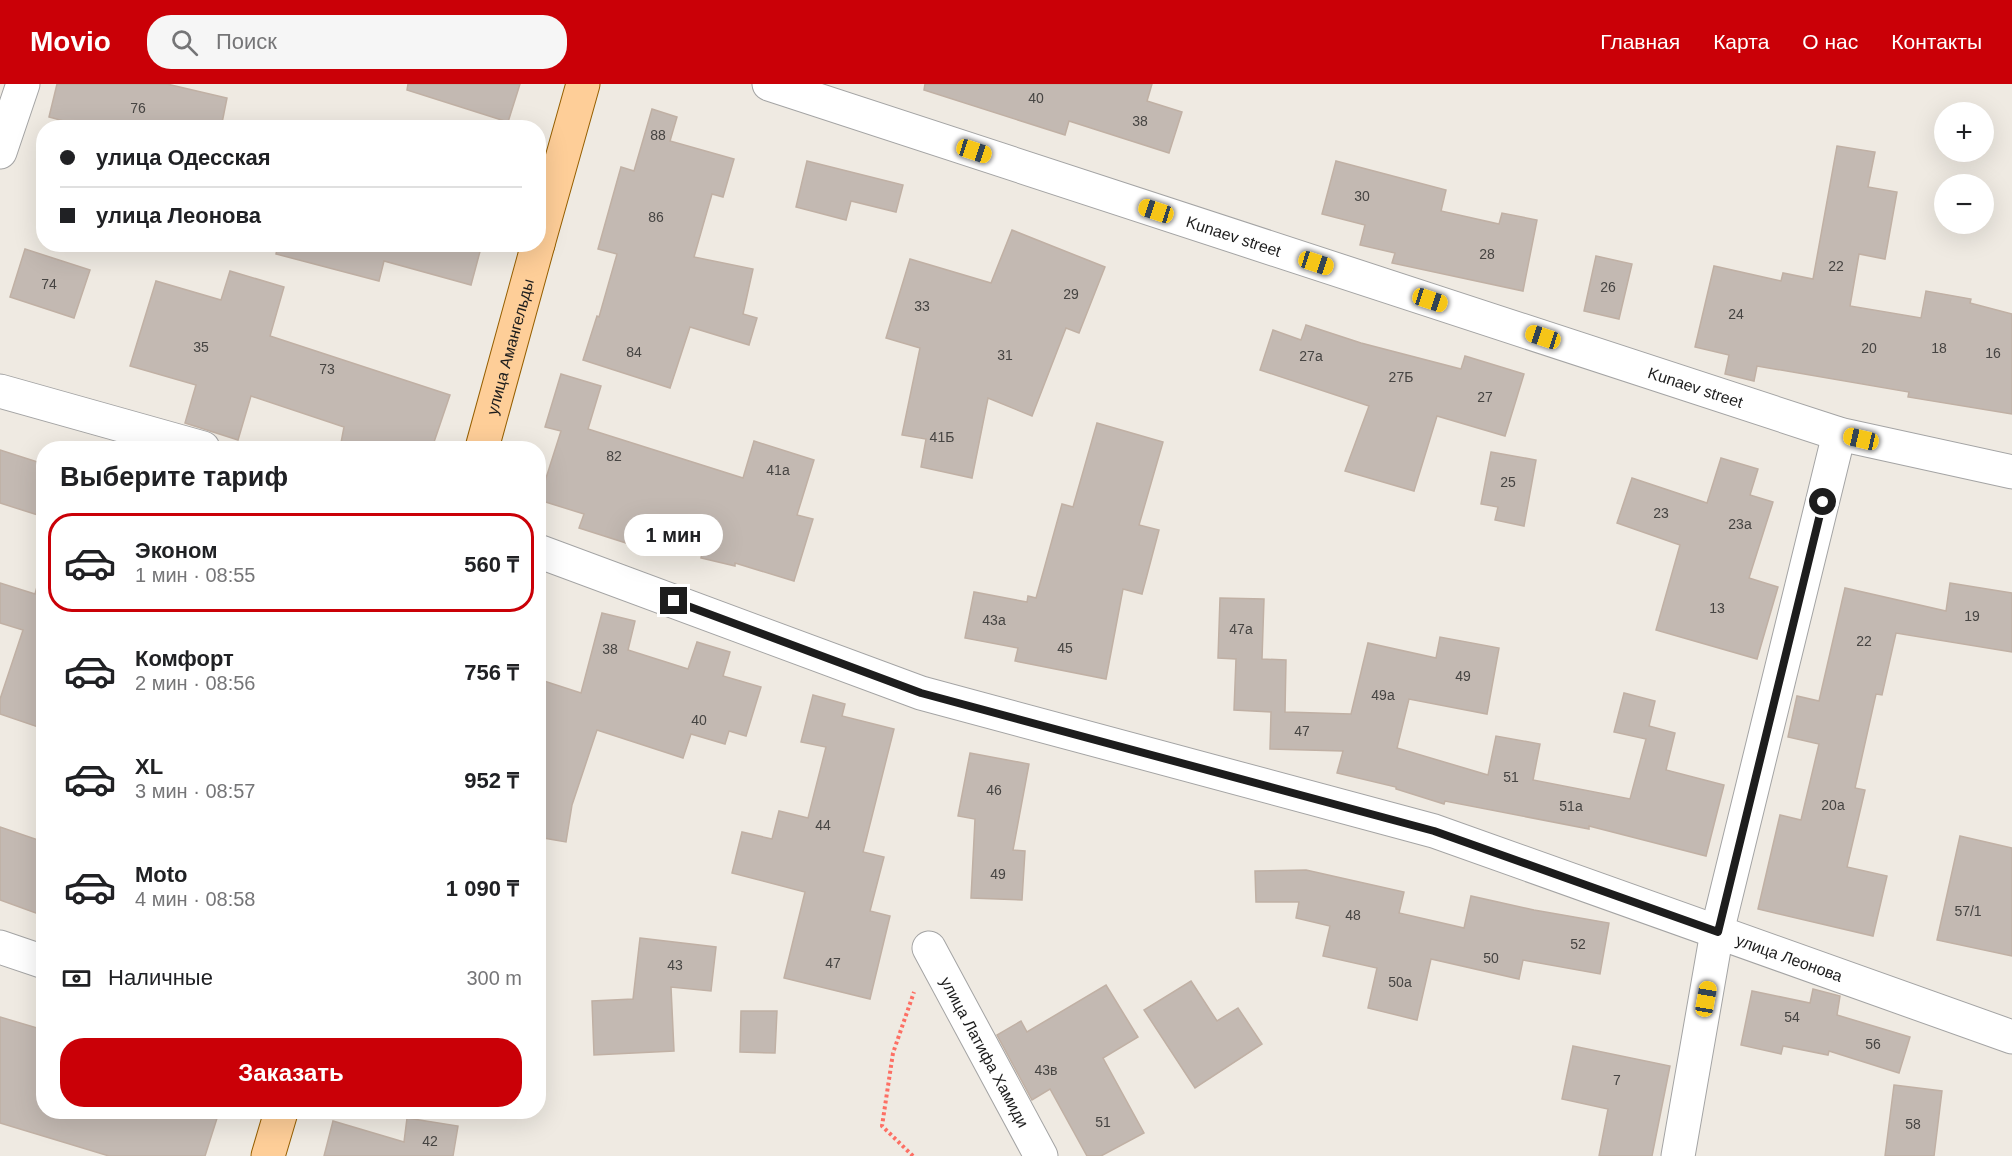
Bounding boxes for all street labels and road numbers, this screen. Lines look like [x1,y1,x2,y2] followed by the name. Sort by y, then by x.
[1184,213,1284,260] street label: Kunaev street
[483,277,537,417] street label: улица Амангельды
[1646,364,1746,411] street label: Kunaev street
[1734,931,1845,984] street label: улица Леонова
[938,974,1032,1130] street label: улица Латифа Хамиди

